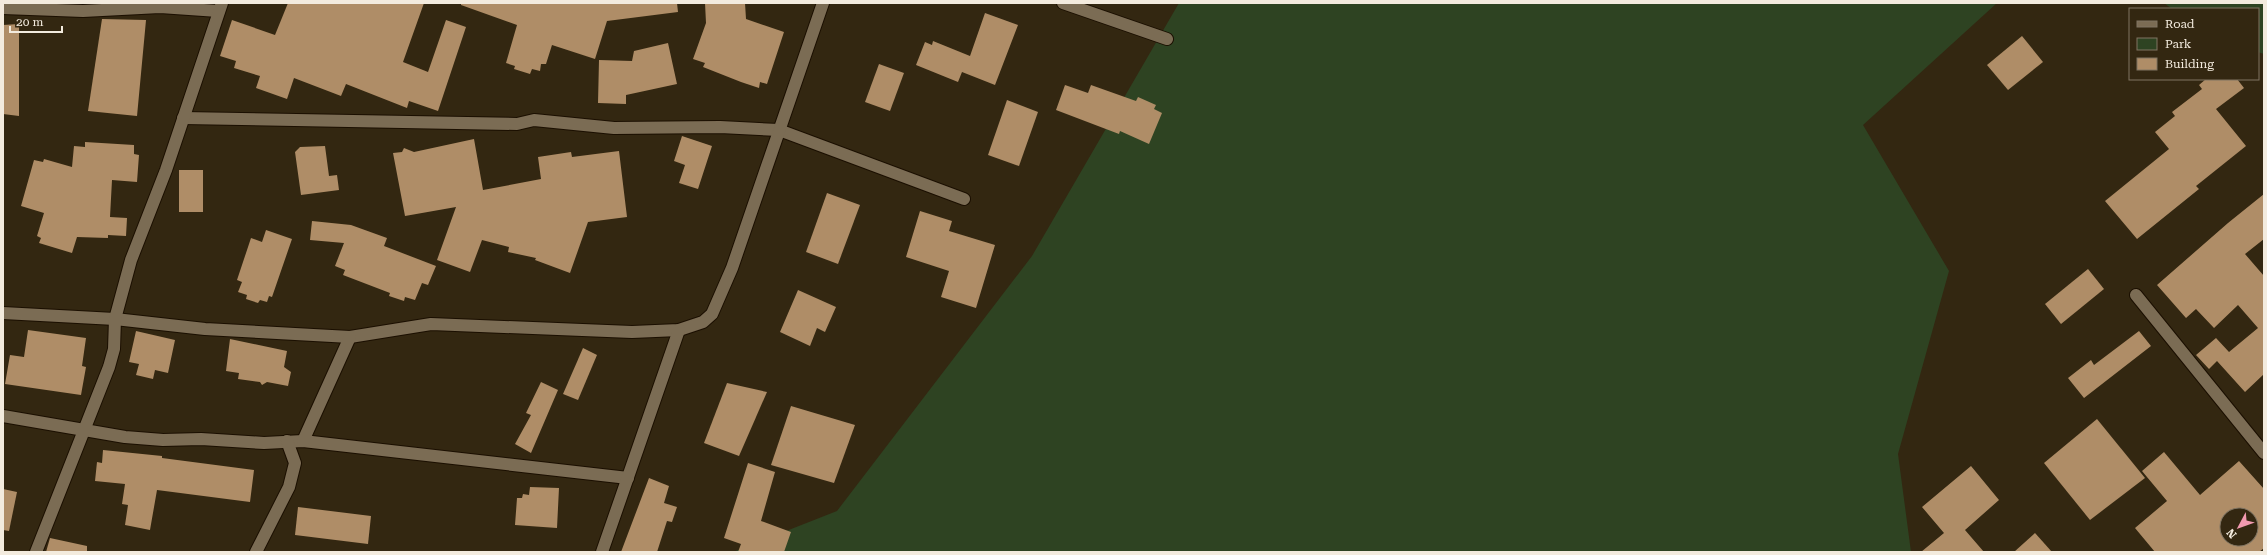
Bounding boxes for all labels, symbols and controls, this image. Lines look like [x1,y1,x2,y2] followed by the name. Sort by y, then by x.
[10,8,62,34] scale bar
[2129,8,2259,80] legend
[16,15,43,29] text: 20 m
[2165,17,2195,31] text: Road
[2165,37,2192,51] text: Park
[2165,57,2214,71] text: Building
[2219,507,2259,547] north arrow
[2224,525,2240,541] text: N

